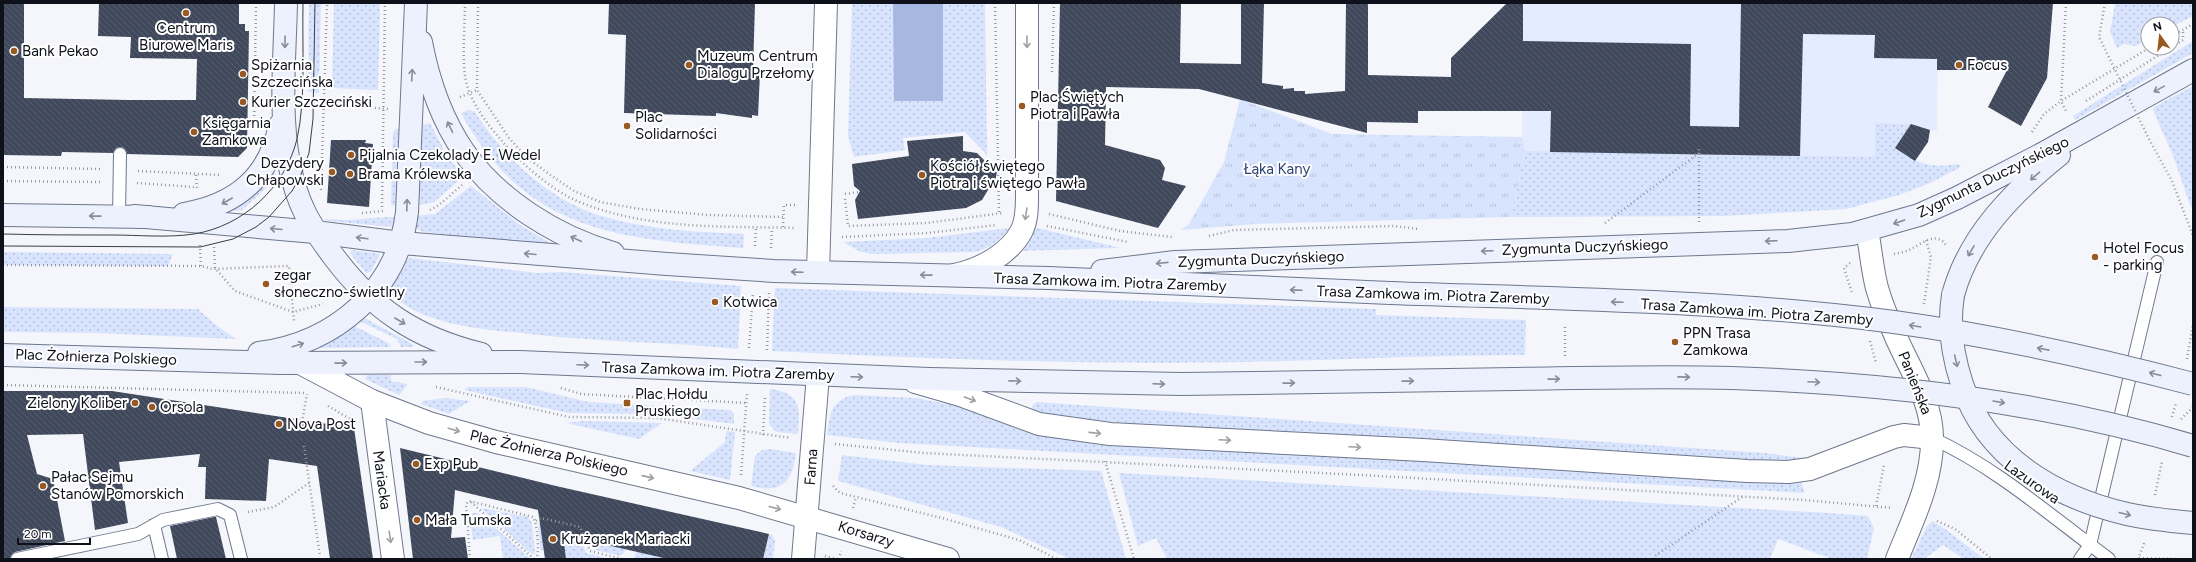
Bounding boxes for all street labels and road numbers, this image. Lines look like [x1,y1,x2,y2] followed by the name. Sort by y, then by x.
[1914,132,2072,222] street label: Zygmunta Duczyńskiego
[1501,235,1669,259] street label: Zygmunta Duczyńskiego
[1177,247,1345,271] street label: Zygmunta Duczyńskiego
[993,269,1227,295] street label: Trasa Zamkowa im. Piotra Zaremby
[1316,282,1550,308] street label: Trasa Zamkowa im. Piotra Zaremby
[1640,295,1874,329] street label: Trasa Zamkowa im. Piotra Zaremby
[15,345,177,369] street label: Plac Żołnierza Polskiego
[1894,349,1936,417] street label: Panieńska
[601,358,835,384] street label: Trasa Zamkowa im. Piotra Zaremby
[468,426,630,480] street label: Plac Żołnierza Polskiego
[801,448,821,486] street label: Farna
[369,449,395,511] street label: Mariacka
[2001,456,2063,508] street label: Lazurowa
[836,517,896,551] street label: Korsarzy

